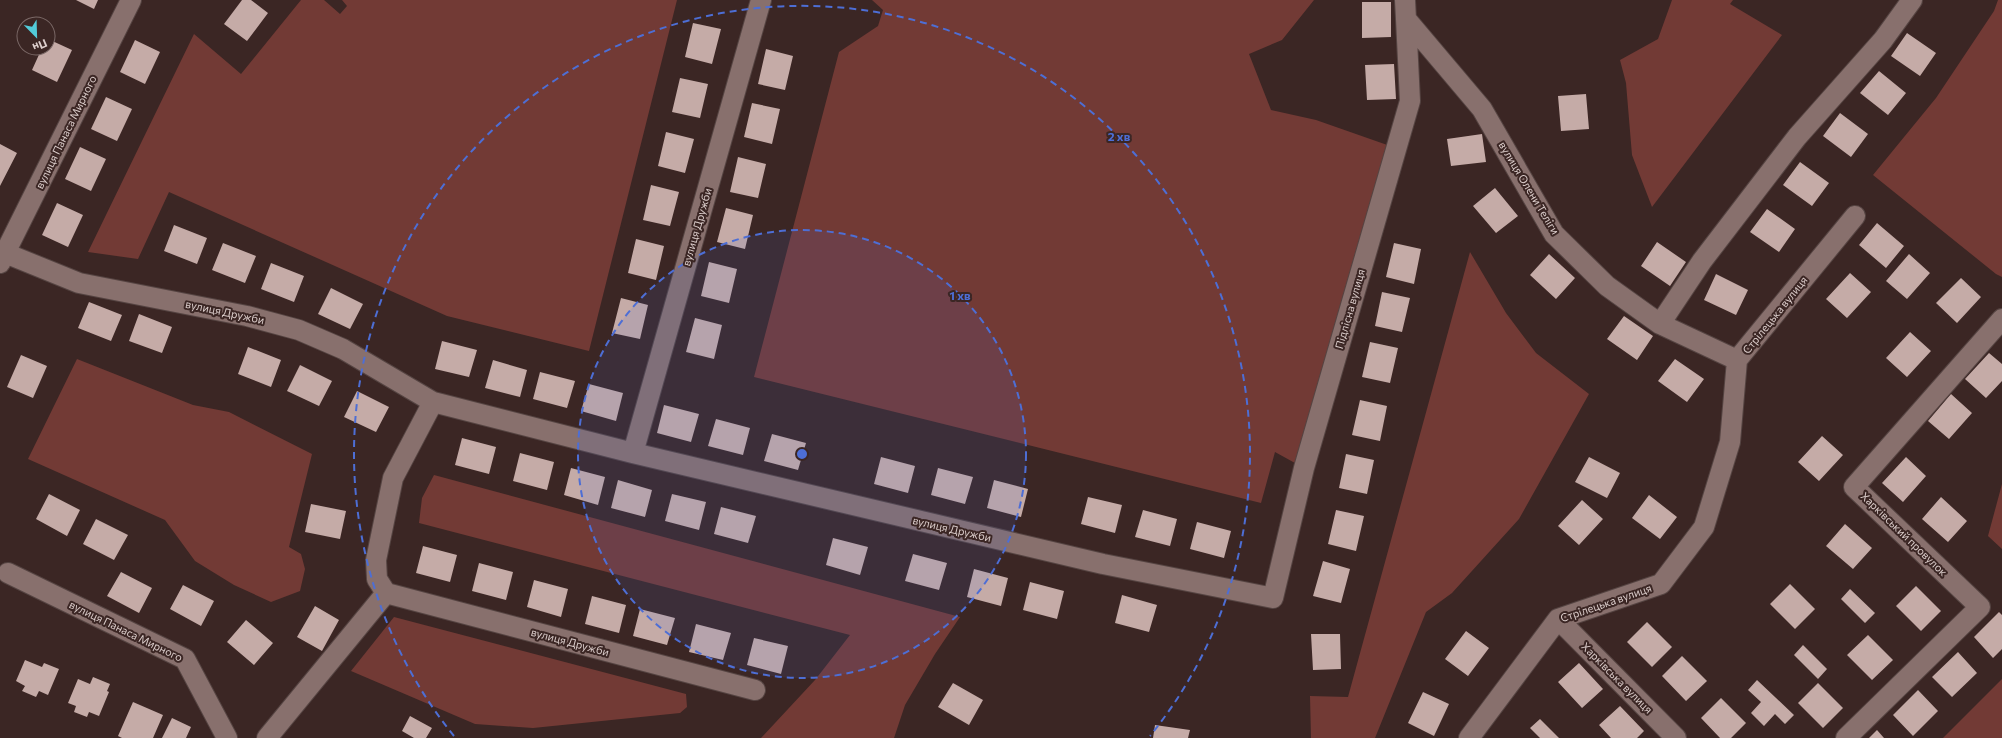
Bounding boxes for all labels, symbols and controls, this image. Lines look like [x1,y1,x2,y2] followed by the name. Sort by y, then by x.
[16,16,56,56] north arrow
[31,37,49,54] text: Пн
[32,73,99,191] street label: вулиця Панаса Мирного
[1108,129,1131,143] text: 2 хв
[1497,139,1562,237] street label: вулиця Олени Теліги
[679,186,714,267] street label: вулиця Дружби
[1332,267,1367,350] street label: Підлісна вулиця
[1739,273,1810,356] street label: Стрілецька вулиця
[949,288,971,302] text: 1 хв
[184,297,266,326] street label: вулиця Дружби
[795,447,809,461] centre of rings
[1858,489,1950,578] street label: Харківський провулок
[911,513,993,544] street label: вулиця Дружби
[1558,581,1653,624] street label: Стрілецька вулиця
[67,597,185,664] street label: вулиця Панаса Мирного
[530,625,611,658] street label: вулиця Дружби
[1579,639,1656,716] street label: Харківська вулиця

